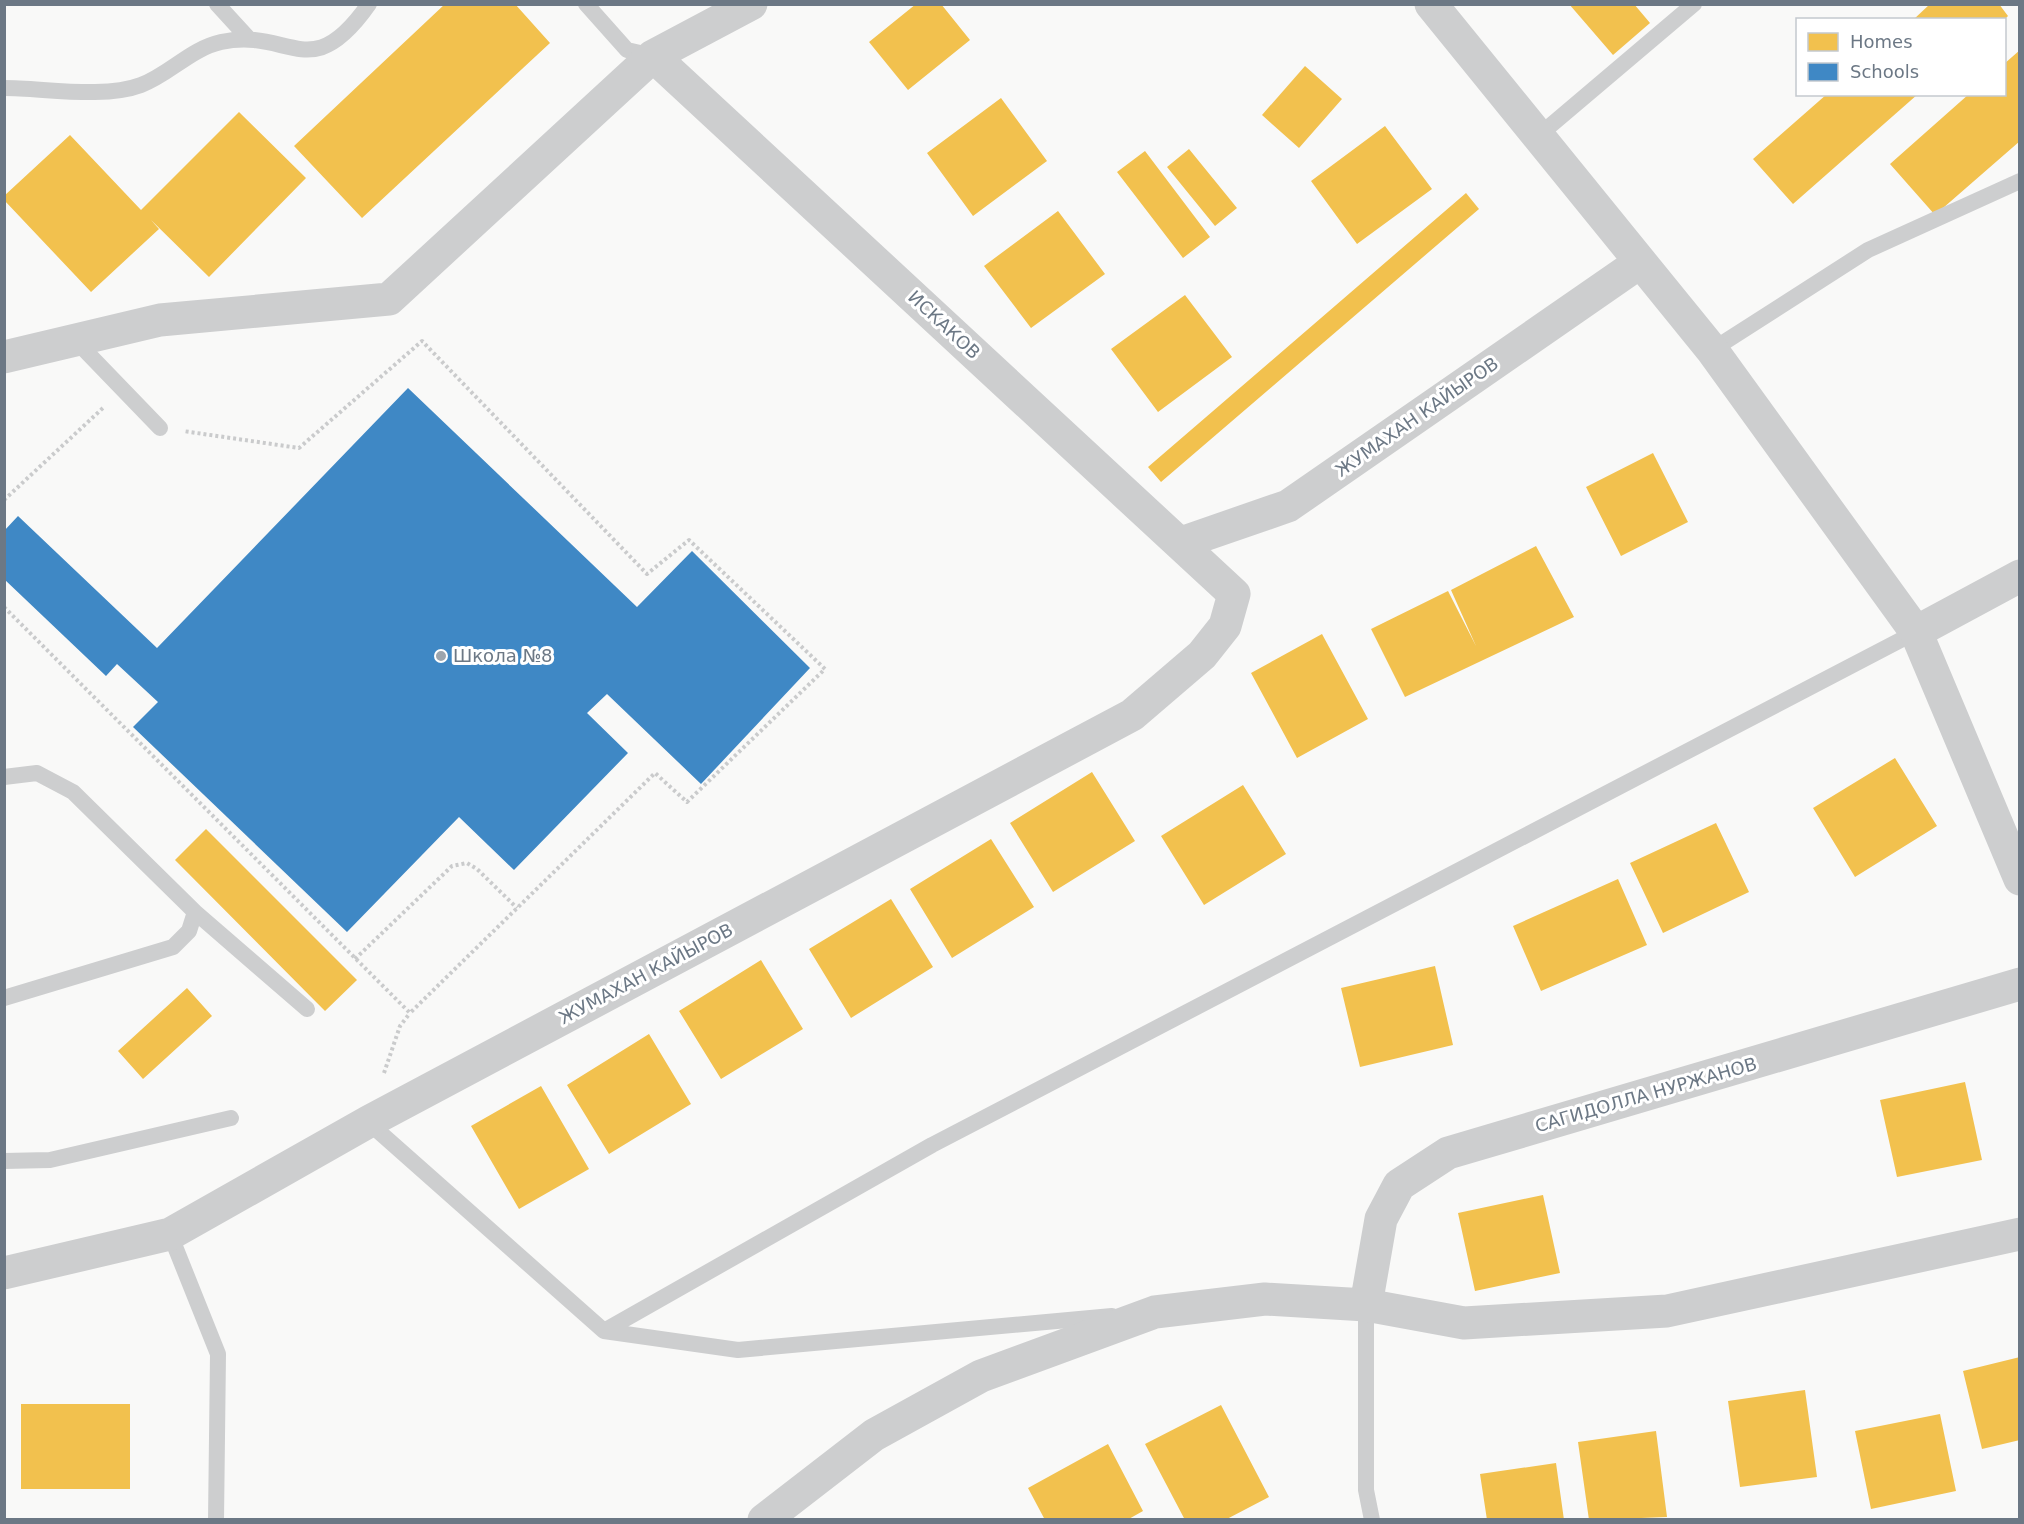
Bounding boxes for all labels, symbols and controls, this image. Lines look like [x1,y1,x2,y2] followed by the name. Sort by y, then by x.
[1796,18,2006,96] legend
[1850,31,1913,52] text: Homes
[1850,61,1919,82] text: Schools
[904,286,985,363] street label: ИСКАКОВ
[1331,352,1502,481] street label: ЖУМАХАН КАЙЫРОВ
[453,645,553,666] place label: Школа №8
[434,649,448,663] marker: Школа №8
[555,919,736,1028] street label: ЖУМАХАН КАЙЫРОВ
[1533,1053,1759,1136] street label: САГИДОЛЛА НУРЖАНОВ

